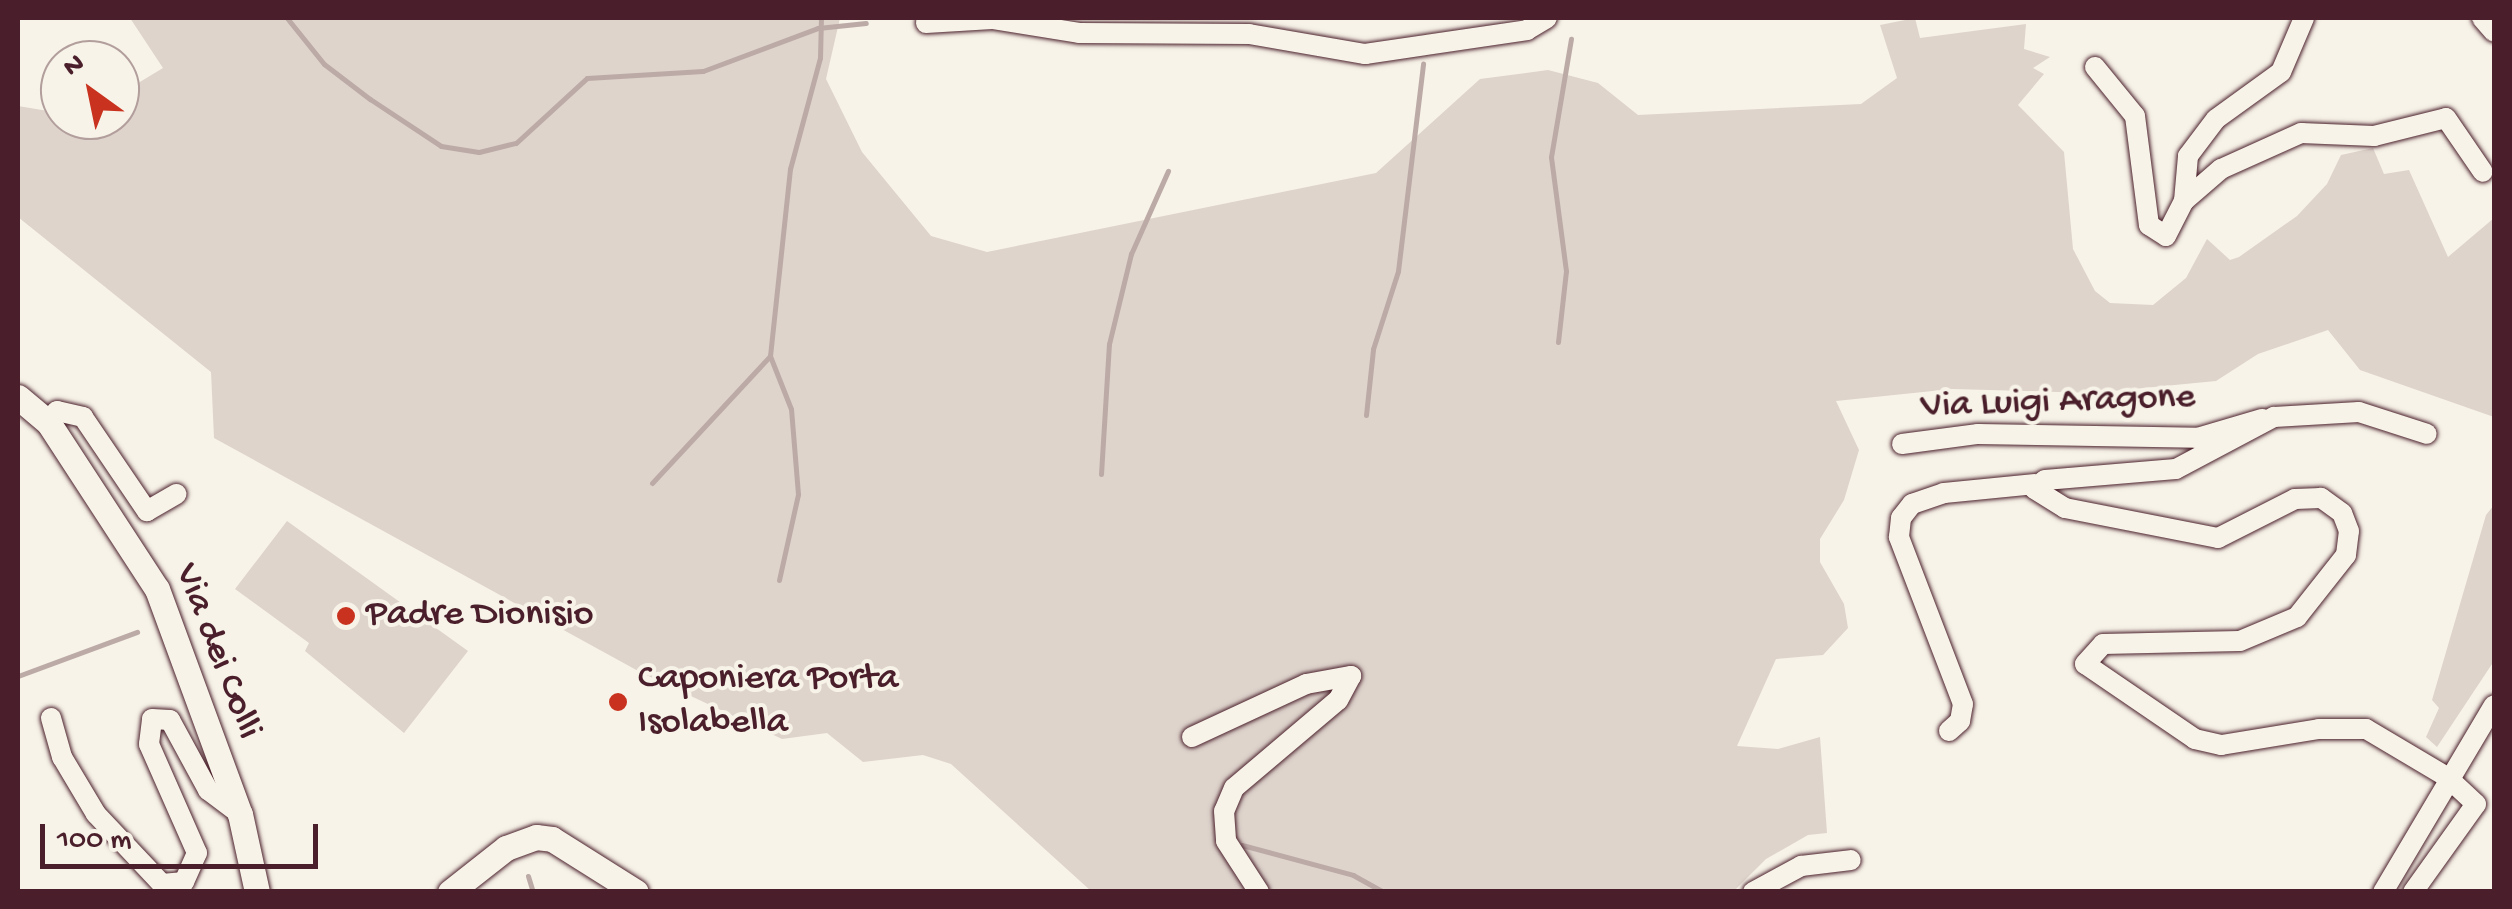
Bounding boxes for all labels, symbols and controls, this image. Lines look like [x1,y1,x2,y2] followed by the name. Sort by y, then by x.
[40,40,140,140] north arrow
[58,47,91,85] text: N
[1920,375,2196,431] street label: Via Luigi Aragone
[162,558,270,746] street label: Via dei Colli
[366,593,593,639] place label: Padre Dionisio
[335,605,357,627] marker: Padre Dionisio
[638,657,898,746] place label: Caponiera Porta Isolabella
[607,691,629,713] marker: Caponiera Porta Isolabella
[45,804,322,866] scale bar
[57,824,132,859] text: 100 m

